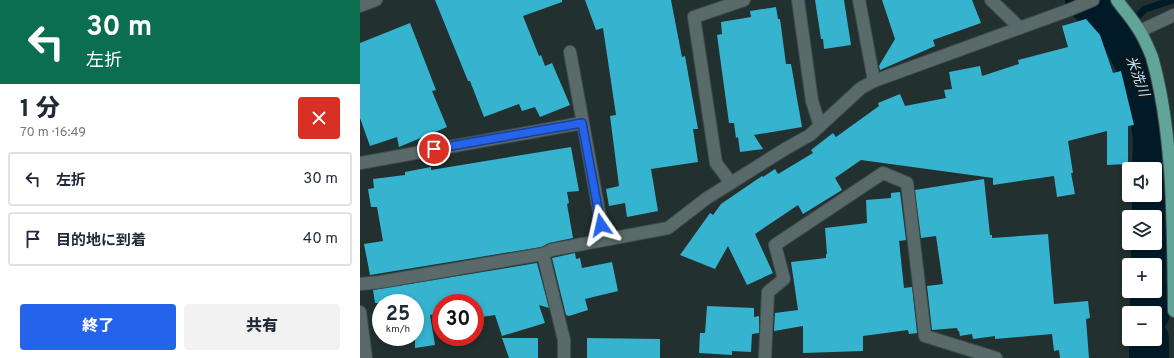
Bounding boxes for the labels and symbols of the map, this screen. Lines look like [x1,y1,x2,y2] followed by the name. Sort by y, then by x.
[1121,54,1152,101] water label: 米洗川
[417,132,451,166] pin
[580,204,622,246] position arrow
[432,294,484,346] speed limit sign: 30

